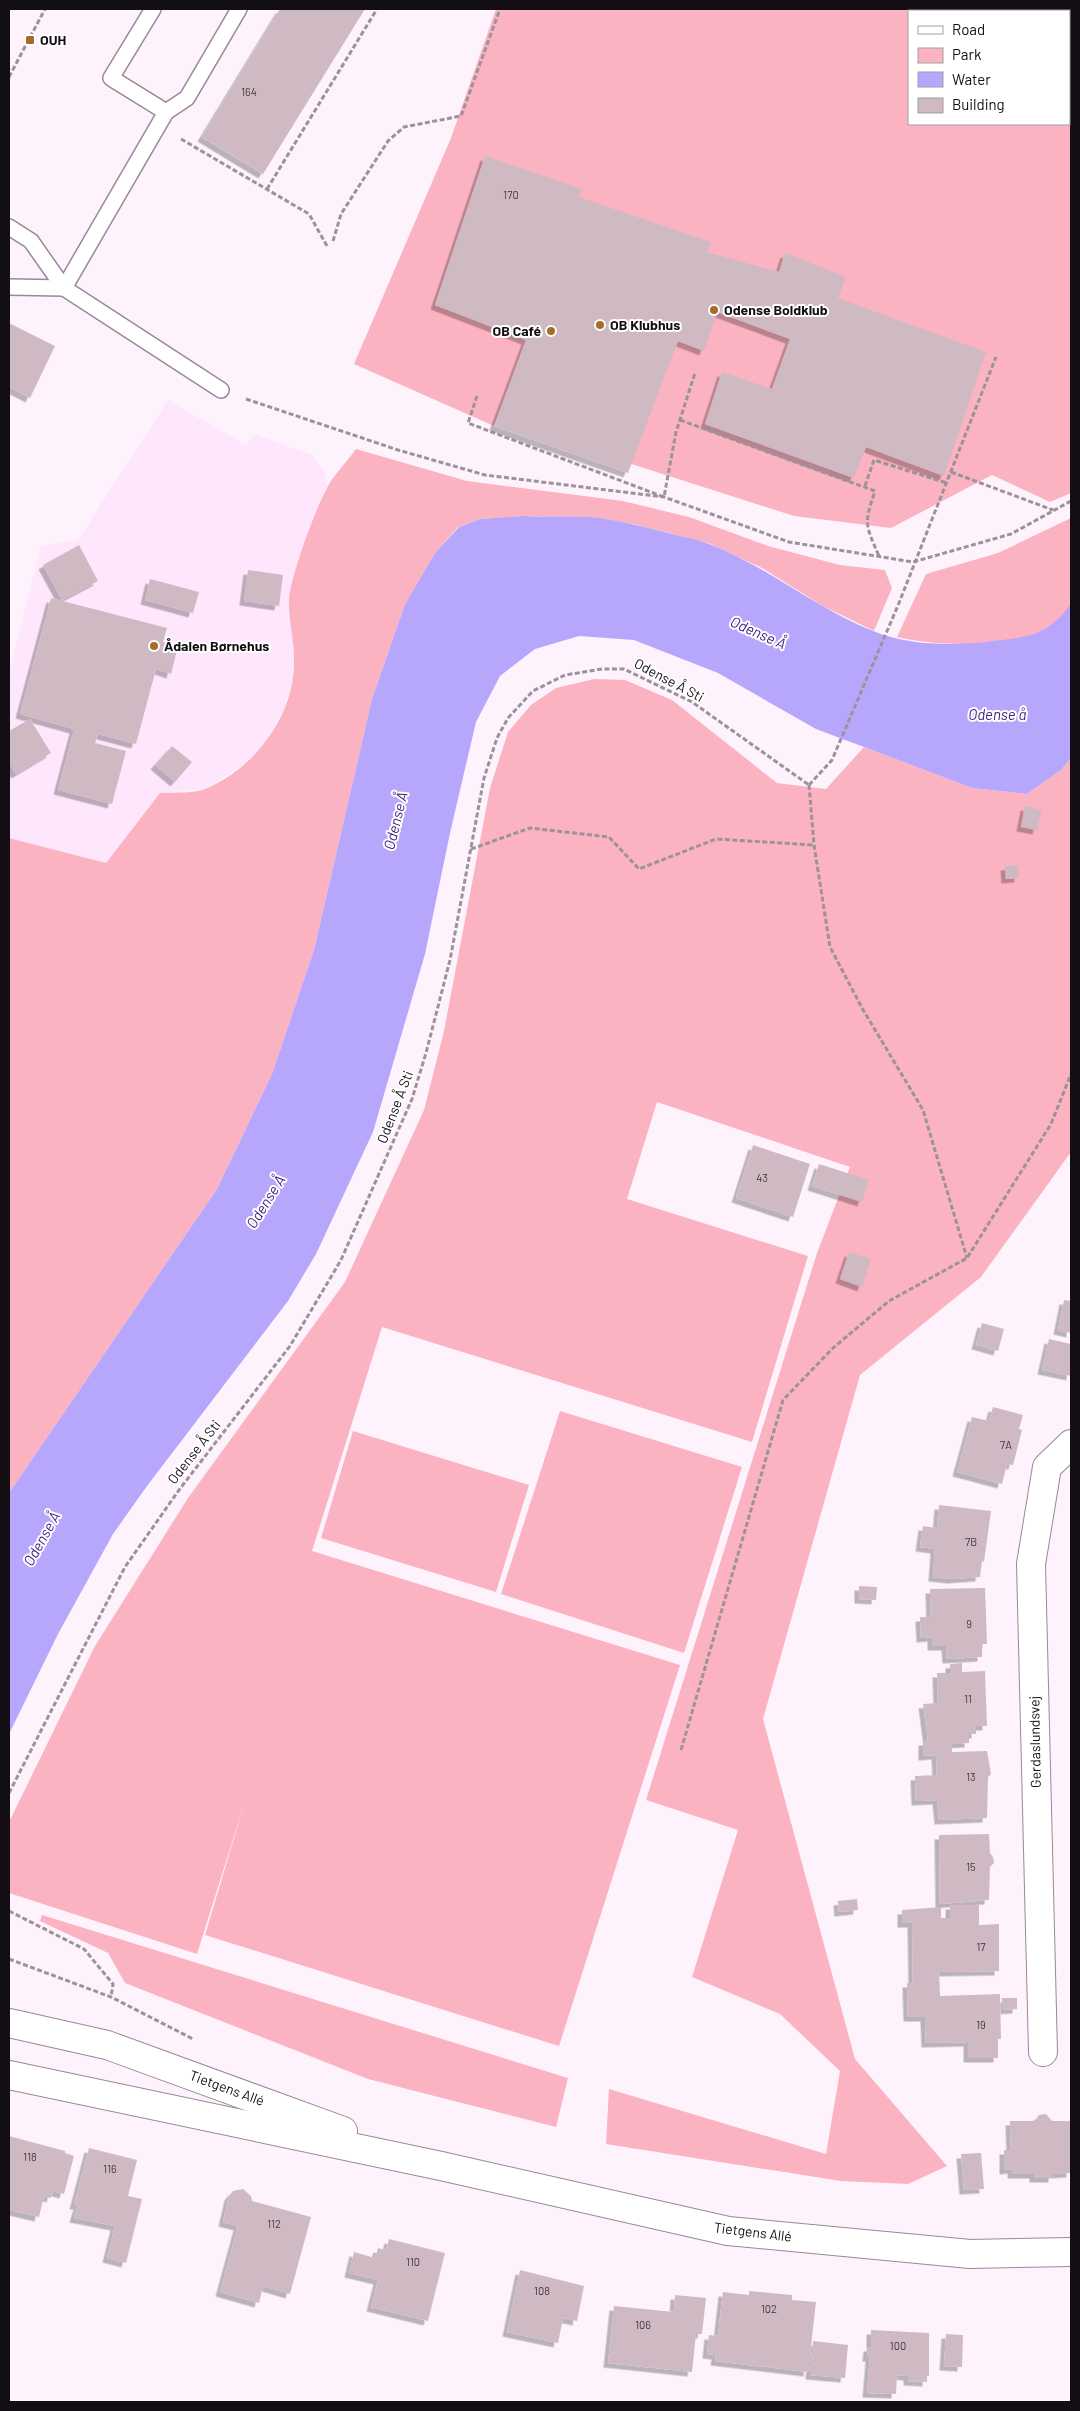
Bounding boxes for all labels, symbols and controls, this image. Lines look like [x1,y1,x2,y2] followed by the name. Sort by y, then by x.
[908,10,1070,125] legend
[952,20,985,38] text: Road
[40,31,66,48] place label: OUH
[24,34,36,46] marker: OUH
[952,45,982,63] text: Park
[952,70,991,88] text: Water
[241,85,257,98] house number: 164
[952,95,1005,113] text: Building
[503,188,519,201] house number: 170
[724,301,828,318] place label: Odense Boldklub
[708,304,720,316] marker: Odense Boldklub
[610,316,680,333] place label: OB Klubhus
[594,319,606,331] marker: OB Klubhus
[493,322,541,339] place label: OB Café
[545,325,557,337] marker: OB Café
[728,611,790,652] water label: Odense Å
[164,637,269,654] place label: Ådalen Børnehus
[148,640,160,652] marker: Ådalen Børnehus
[631,654,707,705] street label: Odense Å Sti
[968,705,1026,723] water label: Odense å
[378,790,411,852] water label: Odense Å
[373,1068,416,1146] street label: Odense Å Sti
[241,1171,289,1231] water label: Odense Å
[756,1171,768,1184] house number: 43
[163,1416,224,1487] street label: Odense Å Sti
[1000,1438,1012,1451] house number: 7A
[18,1508,63,1569] water label: Odense Å
[965,1535,977,1548] house number: 7B
[966,1617,972,1630] house number: 9
[964,1692,972,1705] house number: 11
[1025,1696,1044,1788] street label: Gerdaslundsvej
[966,1770,976,1783] house number: 13
[966,1860,976,1873] house number: 15
[976,1940,986,1953] house number: 17
[976,2018,986,2031] house number: 19
[188,2066,267,2109] street label: Tietgens Allé
[23,2150,37,2163] house number: 118
[103,2162,117,2175] house number: 116
[267,2217,281,2230] house number: 112
[713,2218,793,2245] street label: Tietgens Allé
[406,2255,420,2268] house number: 110
[534,2284,550,2297] house number: 108
[761,2302,777,2315] house number: 102
[635,2318,651,2331] house number: 106
[890,2339,906,2352] house number: 100

